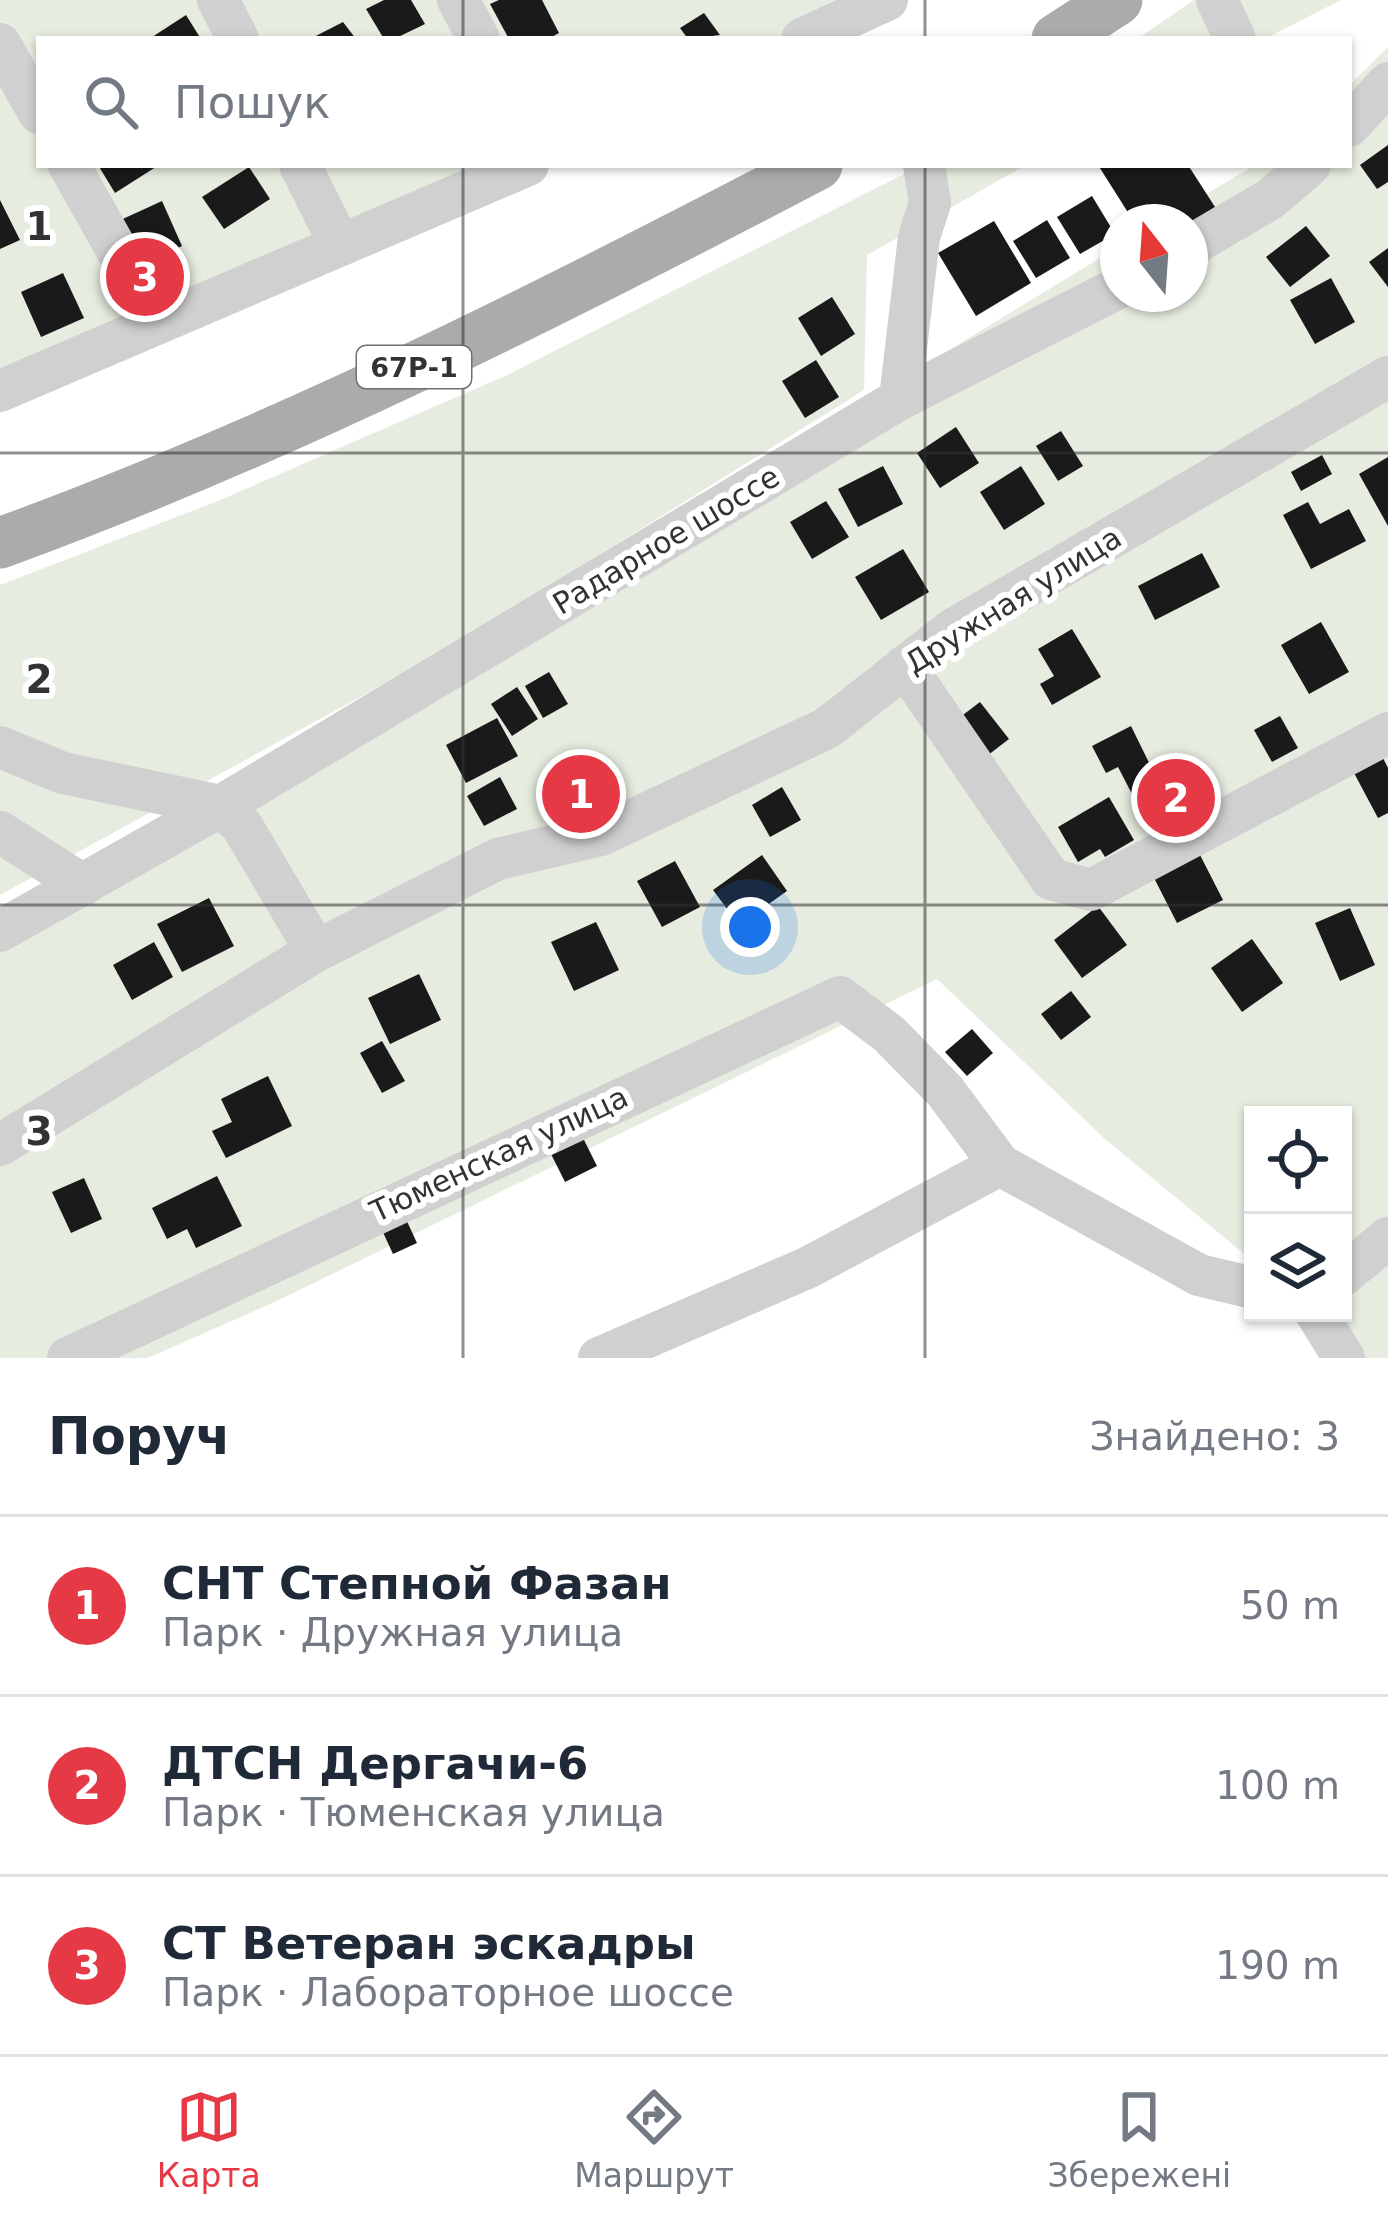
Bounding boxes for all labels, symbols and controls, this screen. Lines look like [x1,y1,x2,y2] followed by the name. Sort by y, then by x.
[36,36,1352,168] search box
[78,69,144,135] icon: search
[174,76,330,129] text: Пошук
[25,204,53,249] text: 1
[1100,204,1208,312] north arrow
[106,232,184,322] pin: 3
[357,346,471,388] road number: 67Р-1
[546,459,786,621] street label: Радарное шоссе
[899,519,1127,681] street label: Дружная улица
[25,657,53,702] text: 2
[542,749,620,839] pin: 1
[1137,753,1215,843] pin: 2
[720,897,780,957] your location
[364,1079,633,1229] street label: Тюменская улица
[1244,1106,1352,1322] map controls
[1244,1106,1352,1214] button: locate
[25,1109,53,1154] text: 3
[1244,1214,1352,1322] button: layers
[48,1407,230,1466] text: Поруч
[1090,1414,1340,1459] text: Знайдено: 3
[162,1557,672,1610] text: СНТ Степной Фазан
[73,1583,101,1628] text: 1
[1240,1583,1340,1628] text: 50 m
[162,1610,623,1655] text: Парк · Дружная улица
[162,1737,588,1790] text: ДТСН Дергачи-6
[73,1763,101,1808] text: 2
[1215,1763,1340,1808] text: 100 m
[162,1790,665,1835] text: Парк · Тюменская улица
[162,1917,696,1970] text: СТ Ветеран эскадры
[73,1943,101,1988] text: 3
[1215,1943,1340,1988] text: 190 m
[162,1970,734,2015] text: Парк · Лабораторное шоссе
[157,2084,261,2195] tab: Карта
[574,2084,734,2195] tab: Маршрут
[1047,2084,1231,2195] tab: Збережені

